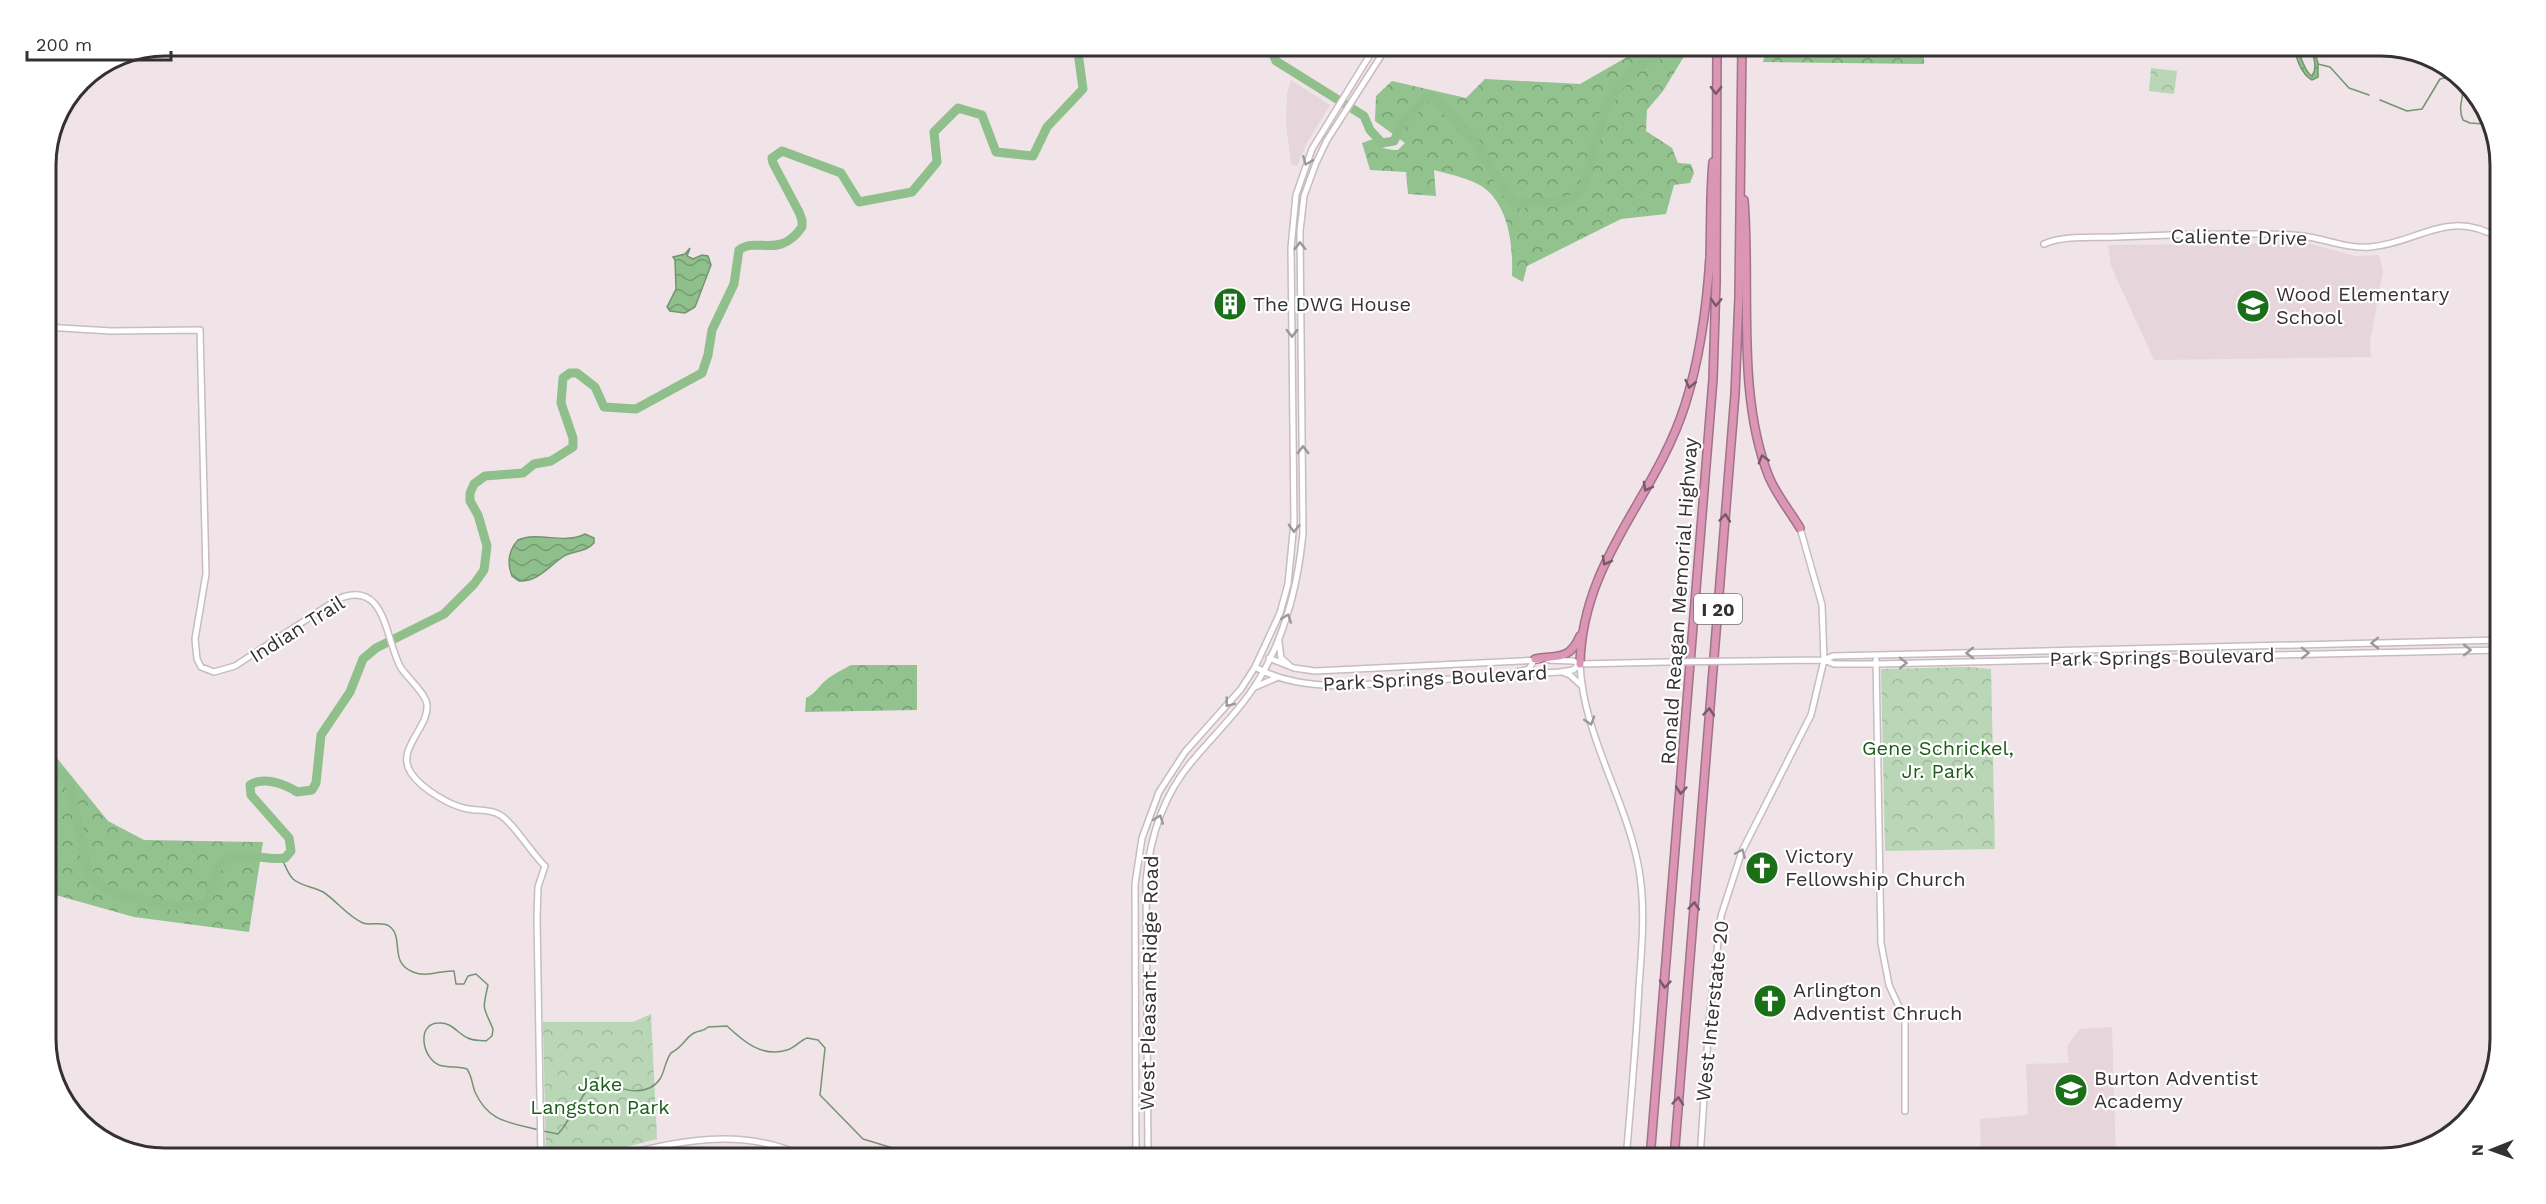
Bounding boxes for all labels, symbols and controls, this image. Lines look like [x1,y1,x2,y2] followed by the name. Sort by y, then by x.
[27,24,171,62] scale bar
[36,34,92,55] text: 200 m
[1710,85,1722,94] one-way arrow
[1302,154,1314,165] one-way arrow
[2170,224,2308,250] street label: Caliente Drive
[1294,242,1306,251] one-way arrow
[2276,282,2450,329] place label: Wood Elementary School
[1212,286,1248,322] building icon: The DWG House
[2235,288,2271,324] school or university icon: Wood Elementary School
[1253,292,1411,316] place label: The DWG House
[1709,298,1722,307] one-way arrow
[1285,329,1298,338] one-way arrow
[1685,379,1698,389] one-way arrow
[1656,436,1702,765] street label: Ronald Reagan Memorial Highway
[1297,446,1309,455] one-way arrow
[1758,454,1770,465] one-way arrow
[1643,481,1654,491] one-way arrow
[1718,513,1731,522] one-way arrow
[1288,524,1300,533] one-way arrow
[1602,555,1613,566] one-way arrow
[245,590,349,668] street label: Indian Trail
[1694,594,1742,624] road number: I 20
[1280,613,1292,624] one-way arrow
[2370,637,2379,649] one-way arrow
[2049,643,2275,671] street label: Park Springs Boulevard
[2463,644,2472,656] one-way arrow
[1966,647,1975,659] one-way arrow
[2301,647,2310,659] one-way arrow
[1898,657,1907,669] one-way arrow
[1322,660,1548,696] street label: Park Springs Boulevard
[1226,697,1237,708] one-way arrow
[1703,707,1716,716] one-way arrow
[1583,715,1595,726] one-way arrow
[1862,736,2014,783] park label: Gene Schrickel, Jr. Park
[1674,785,1687,794] one-way arrow
[1152,814,1164,825] one-way arrow
[1785,844,1966,891] place label: Victory Fellowship Church
[1734,848,1746,859] one-way arrow
[1744,850,1780,886] church icon: Victory Fellowship Church
[1135,855,1163,1111] street label: West Pleasant Ridge Road
[1687,902,1700,911] one-way arrow
[1691,919,1733,1103] street label: West Interstate 20
[1793,978,1962,1025] place label: Arlington Adventist Chruch
[1659,980,1672,989] one-way arrow
[1752,983,1788,1019] church icon: Arlington Adventist Chruch
[2094,1066,2259,1113] place label: Burton Adventist Academy
[530,1072,670,1119] park label: Jake Langston Park
[2053,1072,2089,1108] school or university icon: Burton Adventist Academy
[1671,1096,1684,1105] one-way arrow
[2462,1120,2522,1180] north arrow
[2468,1144,2487,1156] text: N

